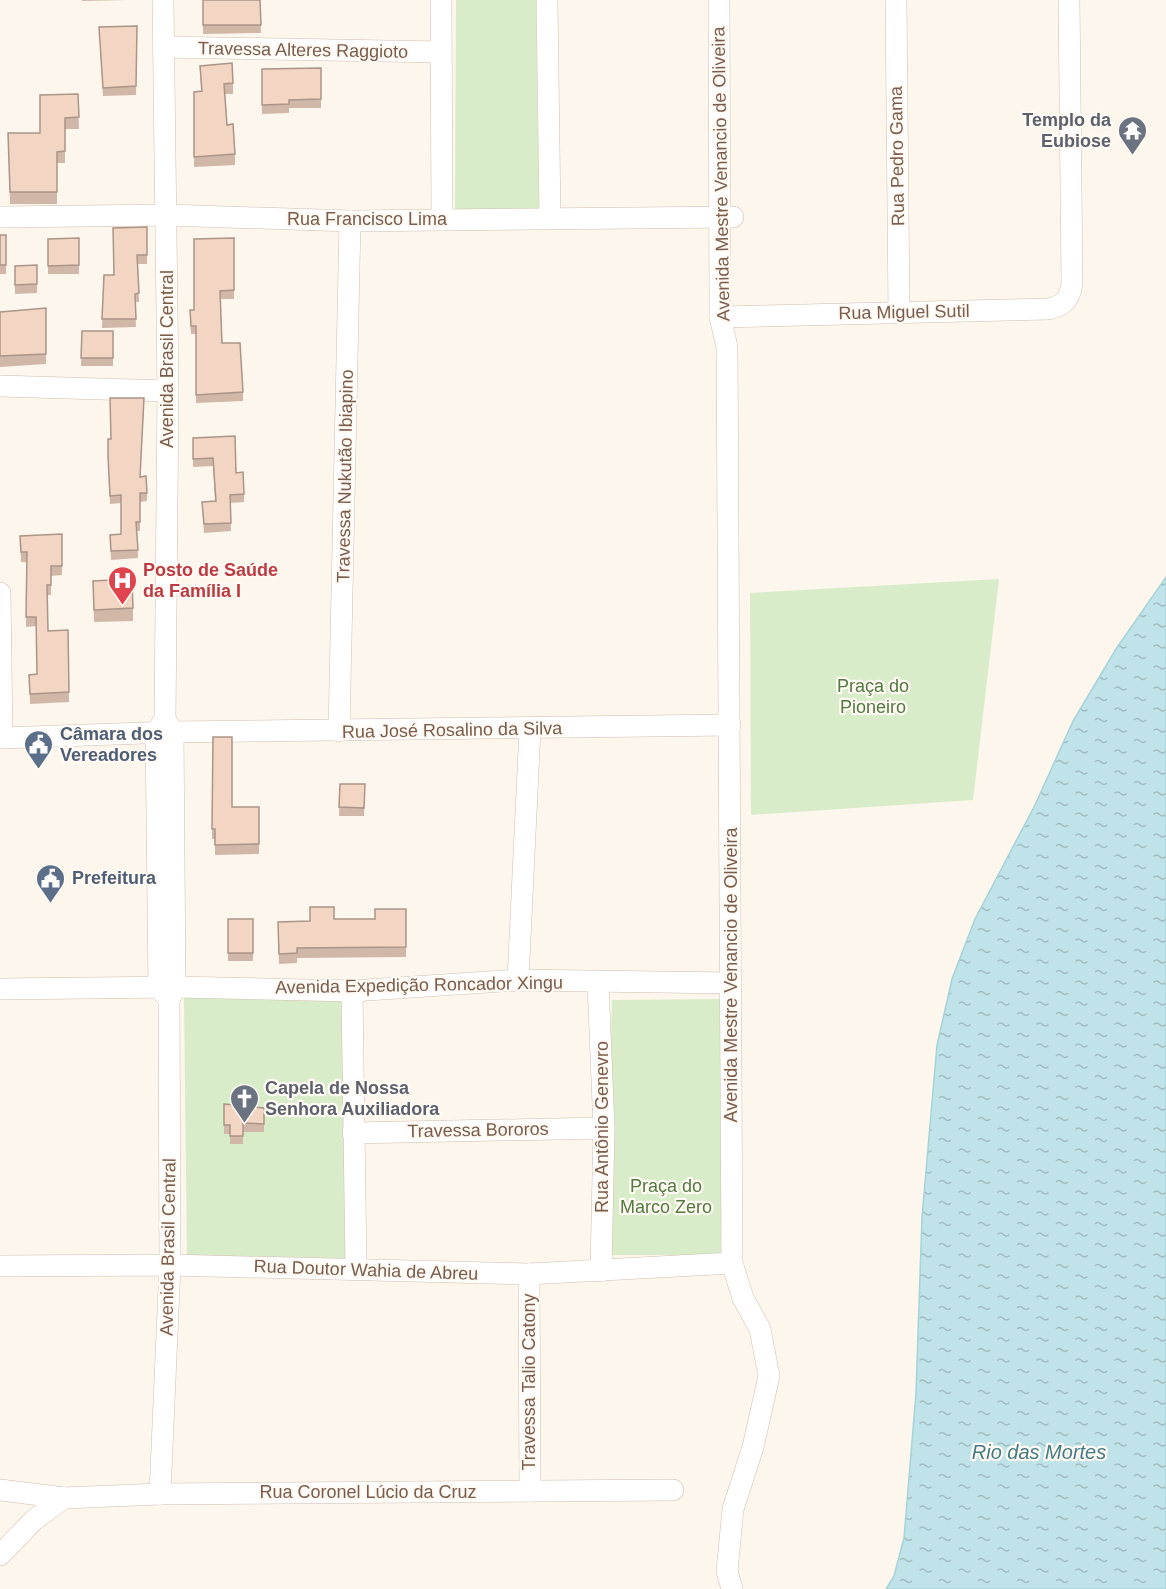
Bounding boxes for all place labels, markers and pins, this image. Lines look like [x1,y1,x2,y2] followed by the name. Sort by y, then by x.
[1022,110,1112,151] place label: Templo da Eubiose
[1116,114,1148,156] temple icon: Templo da Eubiose
[143,560,278,601] place label: Posto de Saúde da Família I
[106,564,138,606] hospital icon: Posto de Saúde da Família I
[60,724,163,765] place label: Câmara dos Vereadores
[23,728,55,770] public building icon: Câmara dos Vereadores
[35,862,67,904] public building icon: Prefeitura
[72,868,157,888] place label: Prefeitura
[265,1078,440,1119] place label: Capela de Nossa Senhora Auxiliadora
[228,1082,260,1124] church icon: Capela de Nossa Senhora Auxiliadora

